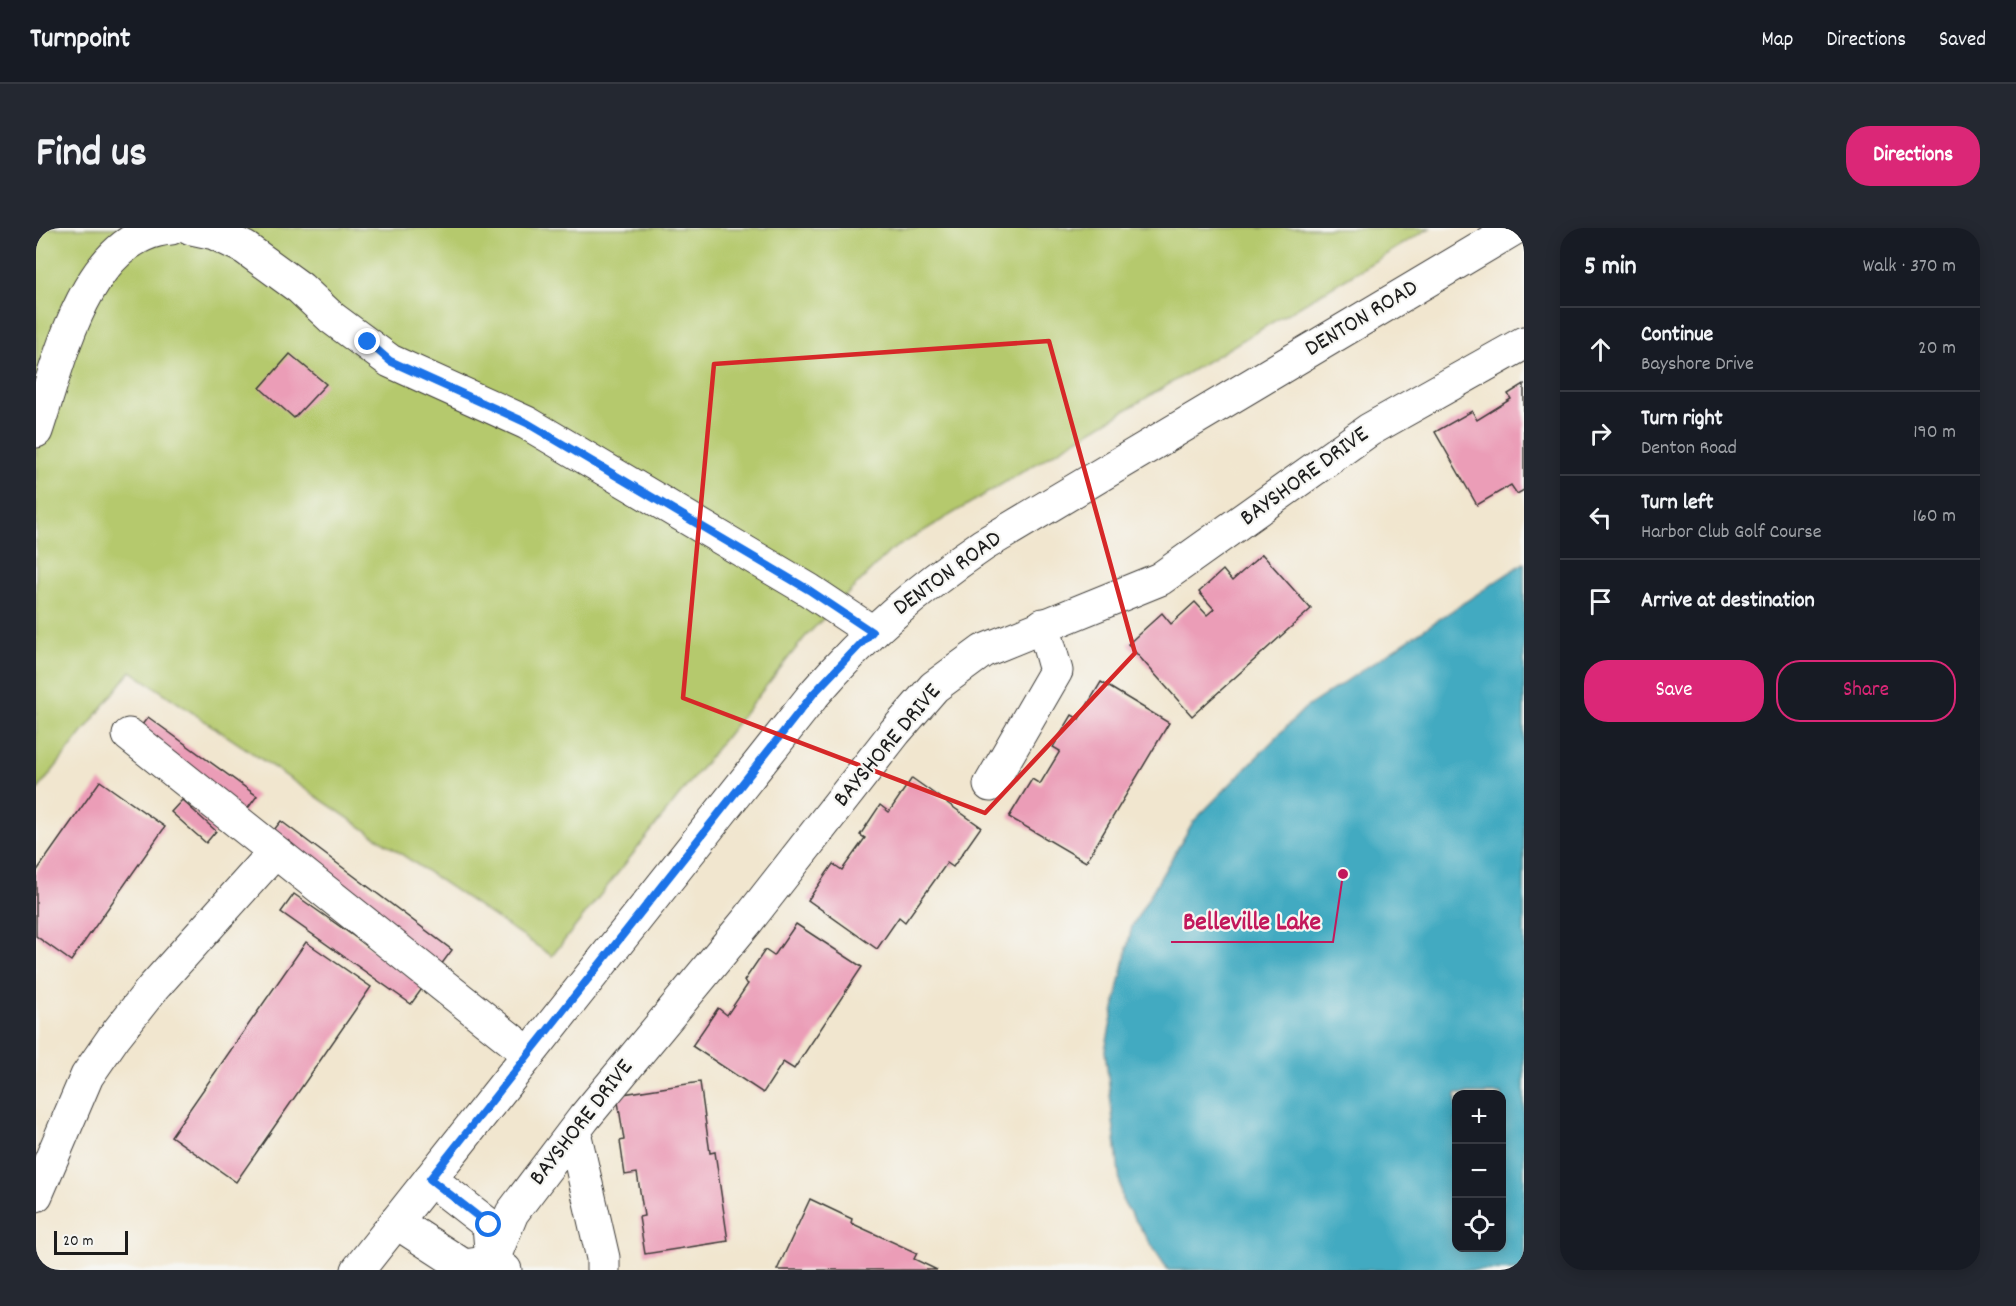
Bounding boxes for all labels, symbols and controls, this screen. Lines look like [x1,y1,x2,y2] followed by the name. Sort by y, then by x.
[30,21,130,61] text: Turnpoint
[1762,26,1793,56] text: Map
[1826,26,1906,56] text: Directions
[1939,26,1986,56] text: Saved
[36,126,147,186] text: Find us
[1846,126,1980,186] button: Directions
[1584,249,1637,286] text: 5 min
[1863,253,1956,281] text: Walk · 370 m
[1299,272,1425,366] street label: DENTON ROAD
[1641,320,1713,351] text: Continue
[354,328,380,354] route end
[1584,333,1617,366] icon: ahead
[1918,335,1956,363] text: 20 m
[1641,351,1754,379] text: Bayshore Drive
[1641,404,1723,435] text: Turn right
[1584,417,1617,450] icon: right
[1234,419,1377,535] street label: BAYSHORE DRIVE
[1913,419,1956,447] text: 190 m
[1641,435,1737,463] text: Denton Road
[1641,488,1713,519] text: Turn left
[1584,501,1617,534] icon: left
[1913,503,1956,531] text: 160 m
[1641,519,1822,547] text: Harbor Club Golf Course
[887,523,1009,625] street label: DENTON ROAD
[1584,585,1617,618] icon: arrive
[1641,586,1815,617] text: Arrive at destination
[1584,660,1764,722] button: Save
[1776,660,1956,722] button: Share
[826,677,950,815] street label: BAYSHORE DRIVE
[1171,898,1333,942] callout: Belleville Lake
[1183,905,1321,942] text: Belleville Lake
[522,1053,642,1193] street label: BAYSHORE DRIVE
[1452,1090,1506,1252] map controls
[1452,1090,1506,1144] button: +
[1452,1144,1506,1198] button: −
[1452,1198,1506,1252] button: locate
[475,1211,501,1237] route start
[54,1228,128,1256] scale bar
[63,1230,93,1253] text: 20 m

